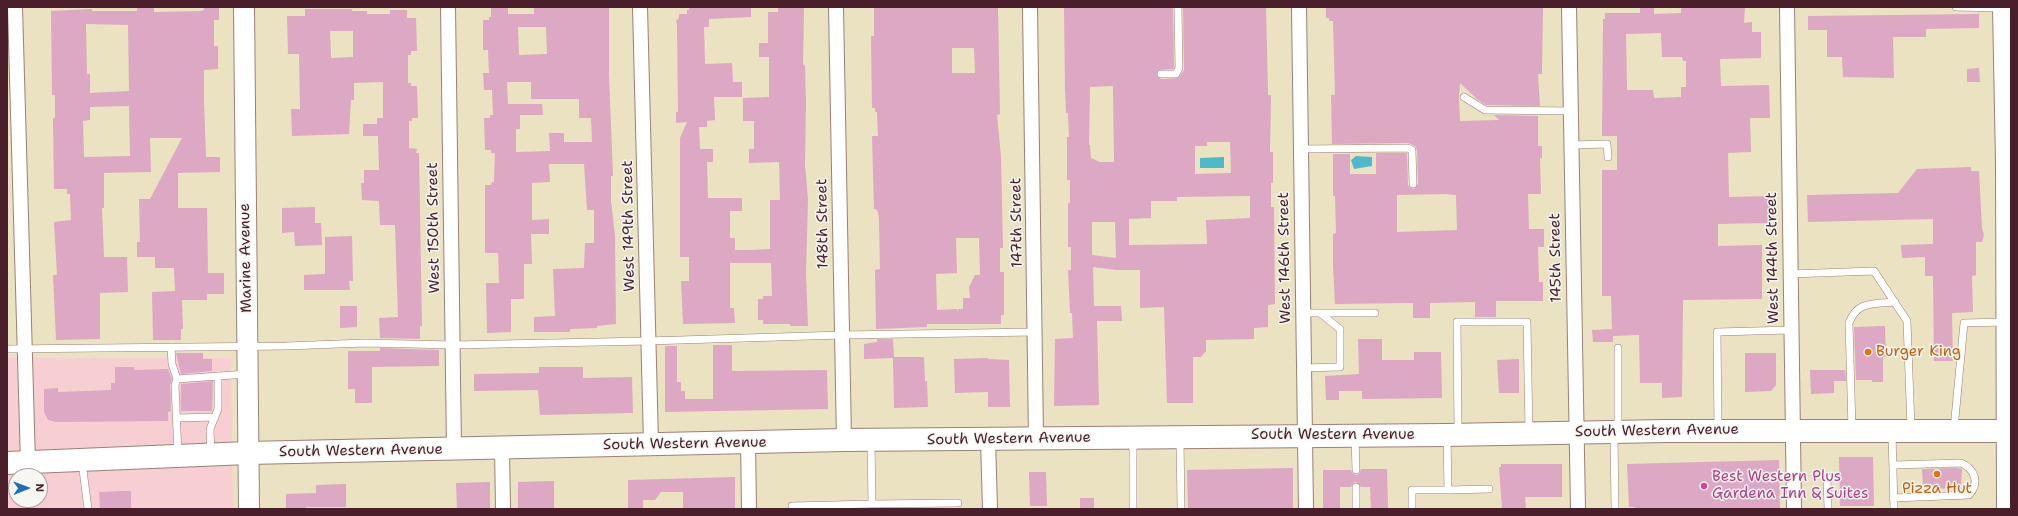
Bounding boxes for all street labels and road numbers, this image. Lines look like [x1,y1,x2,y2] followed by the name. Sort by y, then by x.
[619,160,639,292] street label: West 149th Street
[424,162,444,294] street label: West 150th Street
[813,178,833,270] street label: 148th Street
[1007,178,1027,268] street label: 147th Street
[1275,192,1295,324] street label: West 146th Street
[1763,192,1783,324] street label: West 144th Street
[236,203,256,313] street label: Marine Avenue
[1546,213,1566,303] street label: 145th Street
[1575,421,1739,441] street label: South Western Avenue
[1251,426,1415,444] street label: South Western Avenue
[927,429,1091,449] street label: South Western Avenue
[603,434,767,454] street label: South Western Avenue
[279,441,443,461] street label: South Western Avenue

